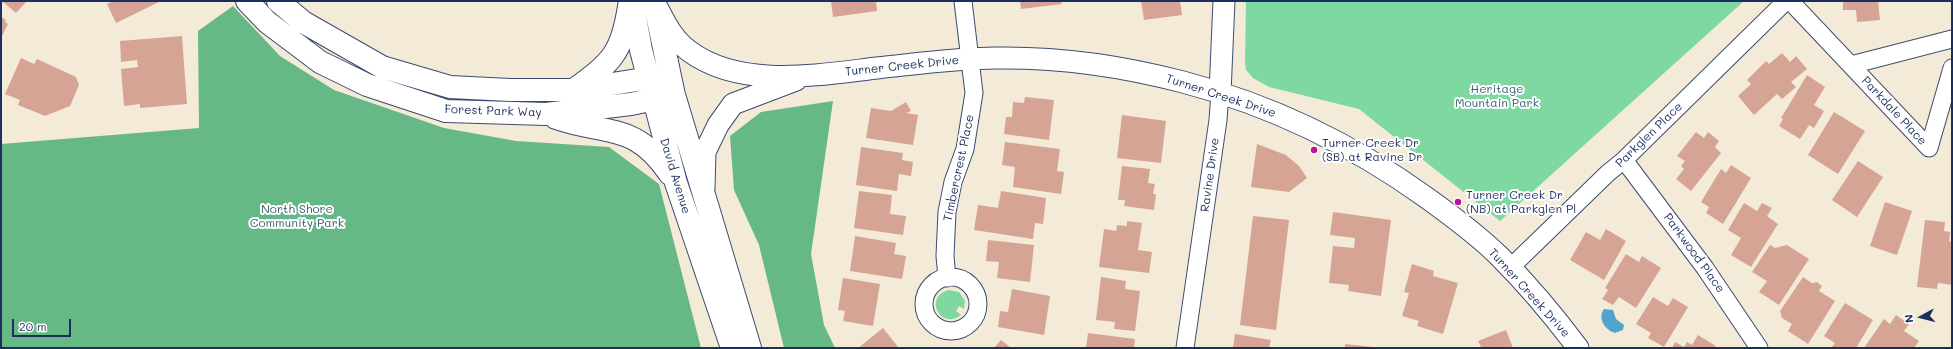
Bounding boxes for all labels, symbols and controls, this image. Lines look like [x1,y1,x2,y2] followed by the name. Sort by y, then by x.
[844,53,960,79] street label: Turner Creek Drive
[1164,71,1278,121] street label: Turner Creek Drive
[1858,74,1930,148] street label: Parkdale Place
[1455,82,1539,110] park label: Heritage Mountain Park
[1613,99,1685,171] street label: Parkglen Place
[444,102,542,120] street label: Forest Park Way
[941,113,977,223] street label: Timbercrest Place
[657,136,693,216] street label: David Avenue
[1322,136,1422,164] place label: Turner Creek Dr (SB) at Ravine Dr
[1198,137,1222,213] street label: Ravine Drive
[1309,145,1319,155] marker: Turner Creek Dr (SB) at Ravine Dr
[1466,188,1576,216] place label: Turner Creek Dr (NB) at Parkglen Pl
[1453,197,1463,207] marker: Turner Creek Dr (NB) at Parkglen Pl
[250,202,344,230] park label: North Shore Community Park
[1660,211,1728,295] street label: Parkwood Place
[1485,246,1573,340] street label: Turner Creek Drive
[1901,297,1941,337] north arrow
[14,311,73,337] scale bar
[1901,313,1917,324] text: N
[19,318,47,334] text: 20 m

